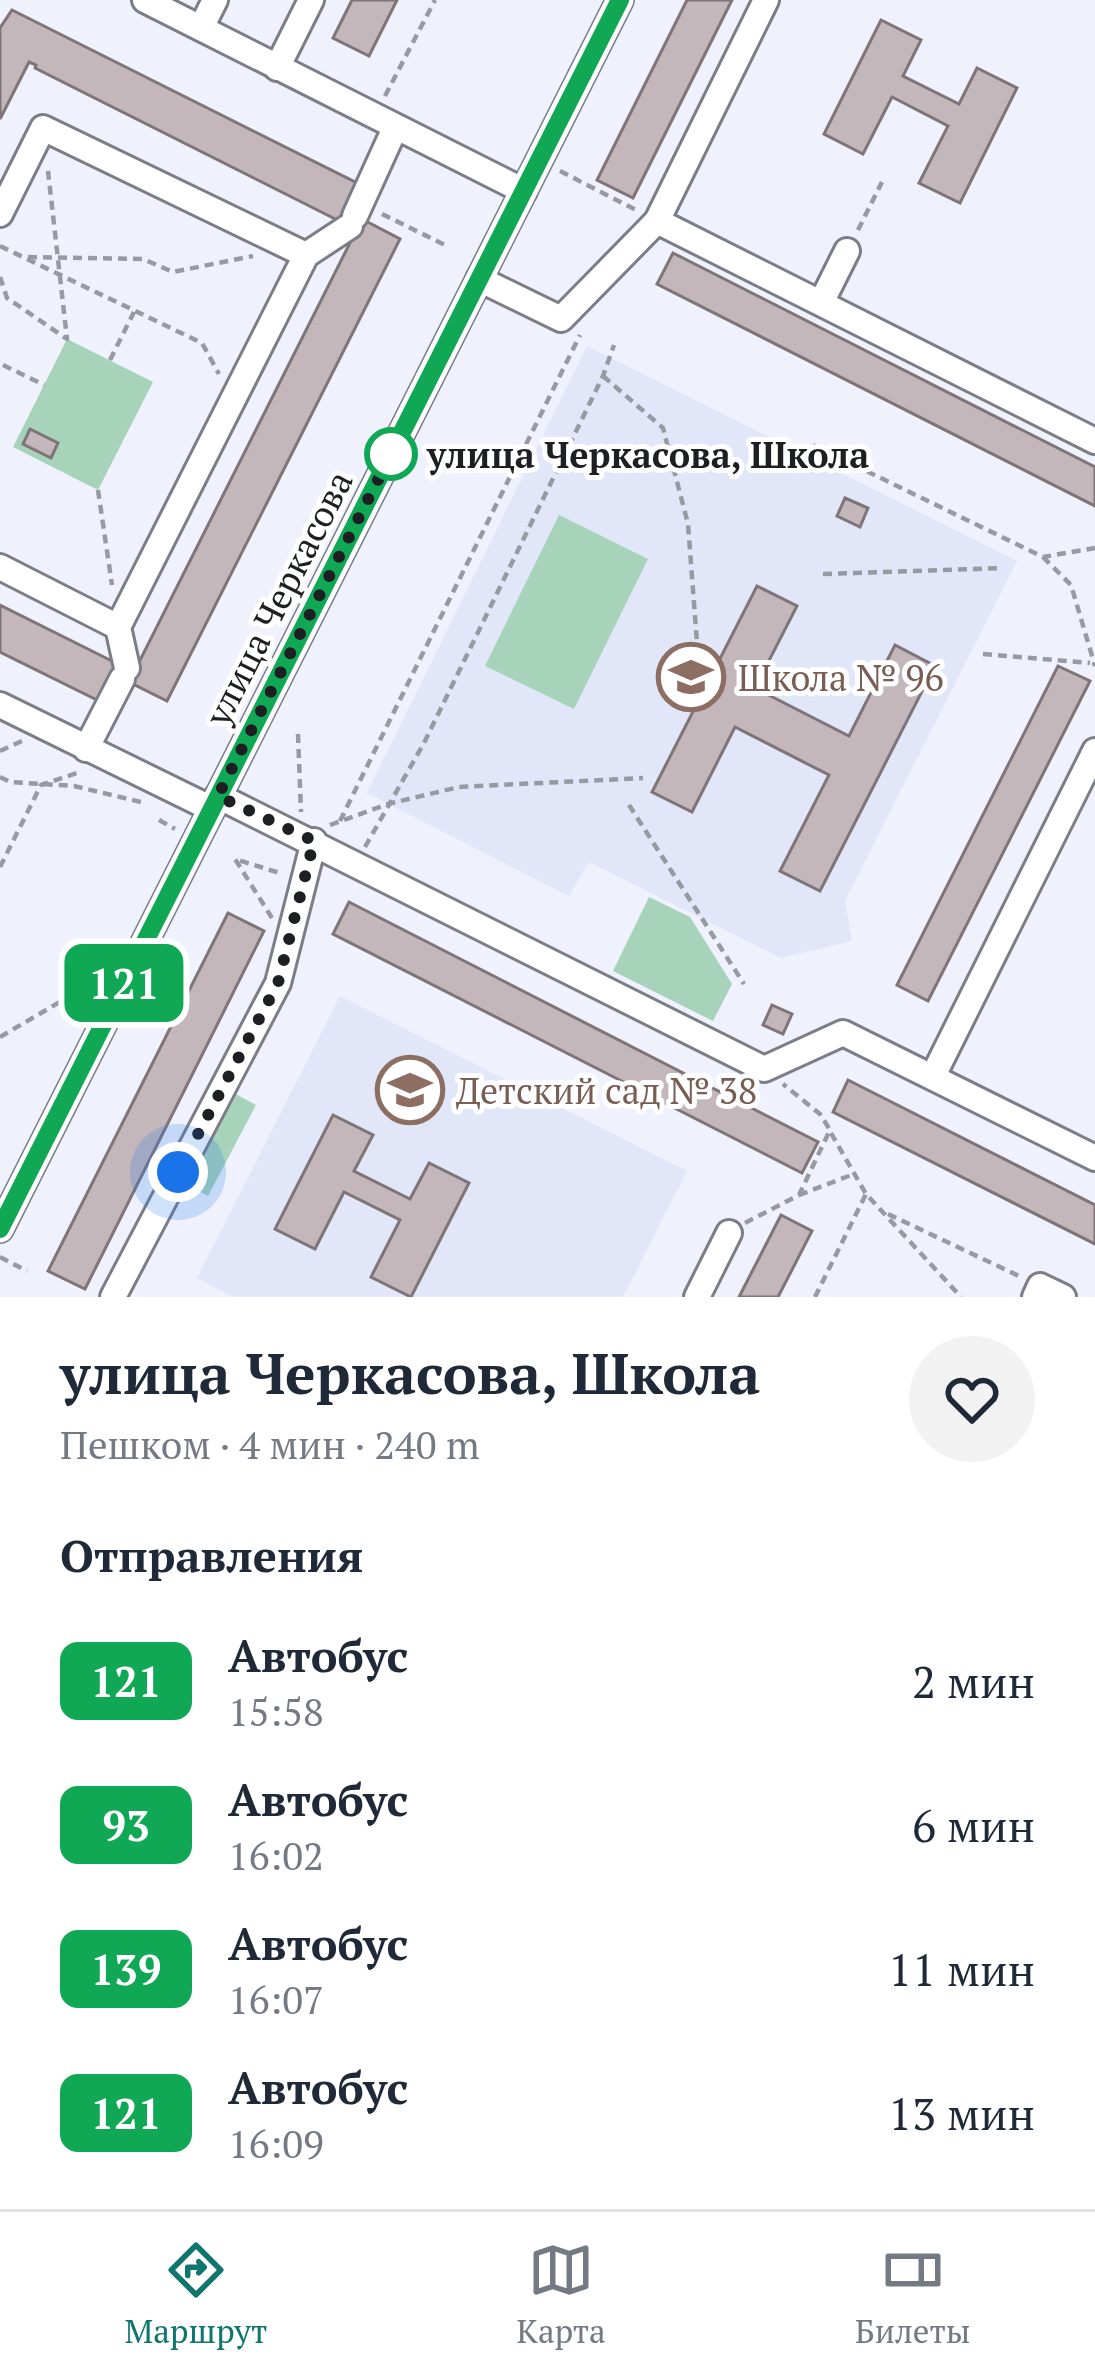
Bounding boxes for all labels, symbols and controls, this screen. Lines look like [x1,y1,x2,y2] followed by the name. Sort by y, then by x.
[366,429,416,479] marker: улица Черкасова, Школа
[426,431,869,478] place label: улица Черкасова, Школа
[193,462,363,734] street label: улица Черкасова
[656,642,726,712] school or university icon: Школа № 96
[738,654,944,701] place label: Школа № 96
[55,944,193,1022] line badge: 121
[88,955,160,1011] text: 121
[375,1055,445,1125] school or university icon: Детский сад № 38
[456,1067,757,1114] place label: Детский сад № 38
[148,1142,208,1202] your location
[60,1335,760,1410] text: улица Черкасова, Школа
[909,1336,1035,1462] button: heart
[60,1418,480,1470] text: Пешком · 4 мин · 240 m
[60,1525,363,1585] text: Отправления
[228,1625,408,1685] text: Автобус
[912,1651,1035,1711] text: 2 мин
[90,1653,162,1709] text: 121
[228,1685,324,1737] text: 15:58
[228,1769,408,1829] text: Автобус
[912,1795,1035,1855] text: 6 мин
[102,1797,150,1853] text: 93
[228,1829,324,1881] text: 16:02
[228,1913,408,1973] text: Автобус
[888,1939,1035,1999] text: 11 мин
[90,1941,162,1997] text: 139
[228,1973,324,2025] text: 16:07
[228,2057,408,2117] text: Автобус
[888,2083,1035,2143] text: 13 мин
[90,2085,162,2141] text: 121
[228,2117,324,2169] text: 16:09
[125,2237,267,2352] tab: Маршрут
[517,2237,606,2352] tab: Карта
[855,2237,970,2352] tab: Билеты

